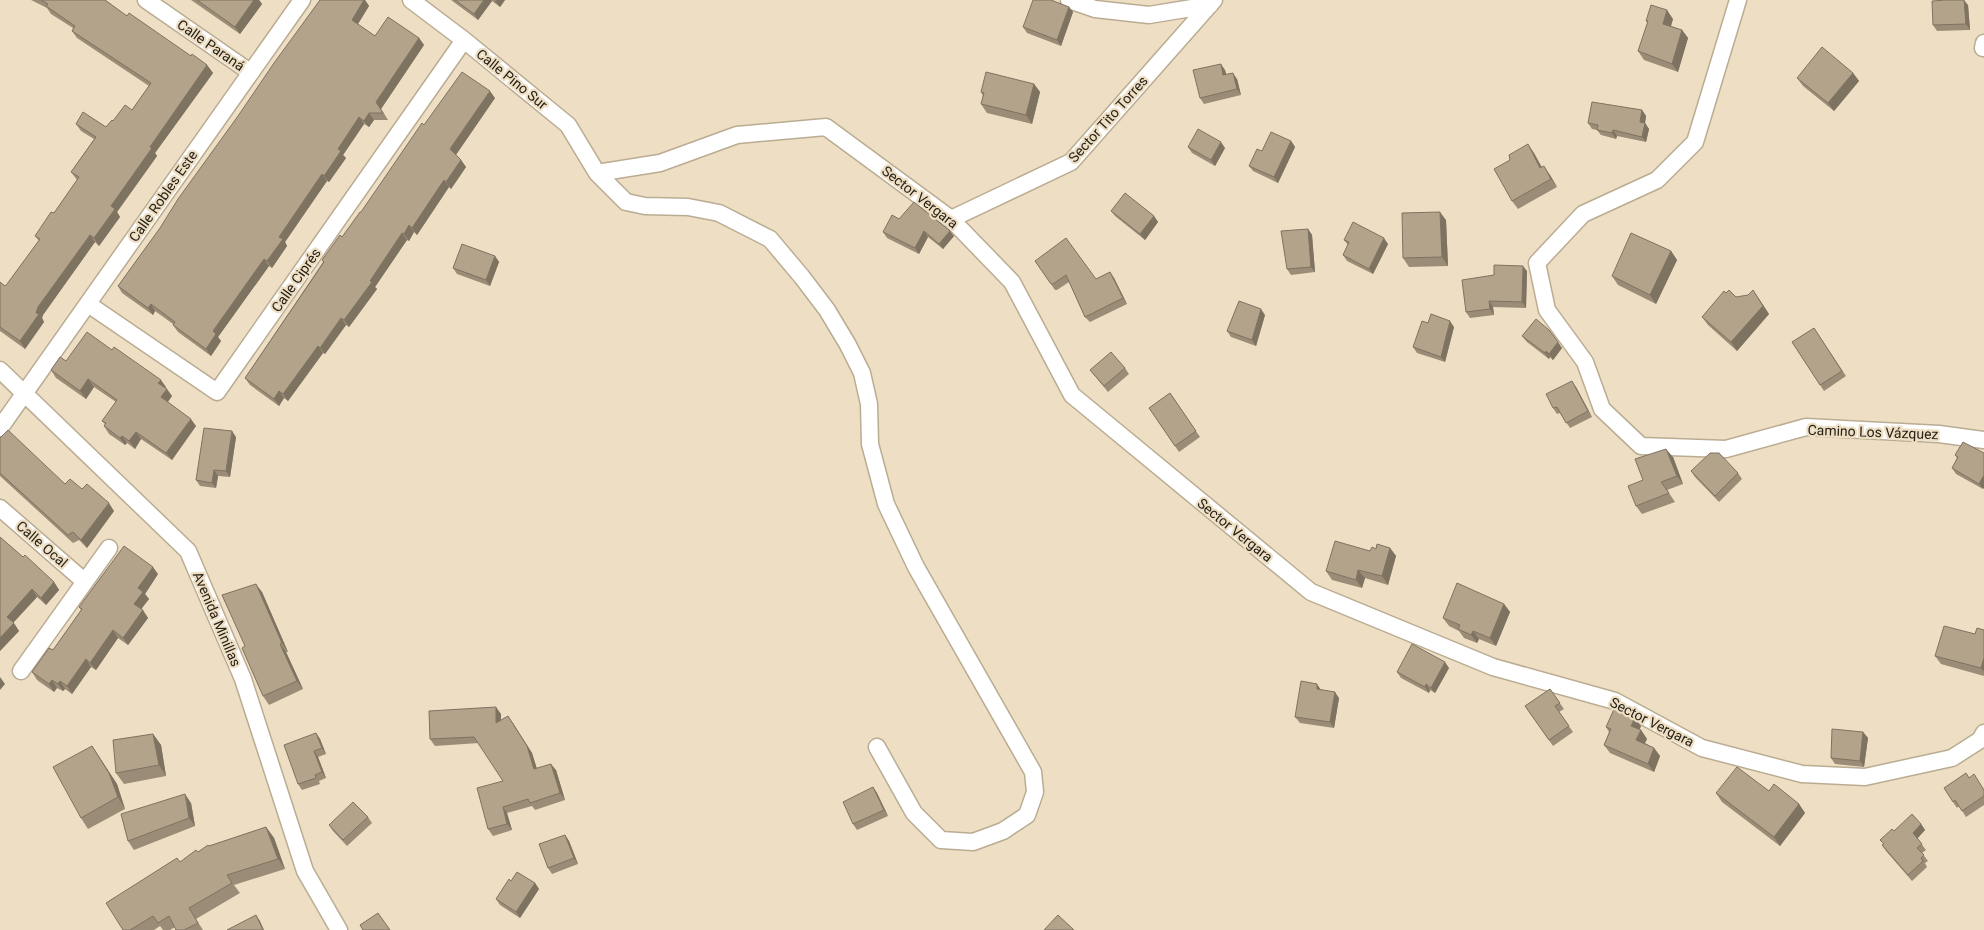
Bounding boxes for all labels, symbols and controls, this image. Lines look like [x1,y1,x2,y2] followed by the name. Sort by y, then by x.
[174,16,248,74] street label: Calle Paraná
[473,46,551,113] street label: Calle Pino Sur
[1065,73,1151,165] street label: Sector Tito Torres
[126,147,200,245] street label: Calle Robles Este
[879,162,961,232] street label: Sector Vergara
[268,245,324,315] street label: Calle Ciprés
[1807,422,1939,442] street label: Camino Los Vázquez
[1194,495,1276,565] street label: Sector Vergara
[13,517,71,571] street label: Calle Ocal
[190,569,244,669] street label: Avenida Minillas
[1607,694,1697,750] street label: Sector Vergara

